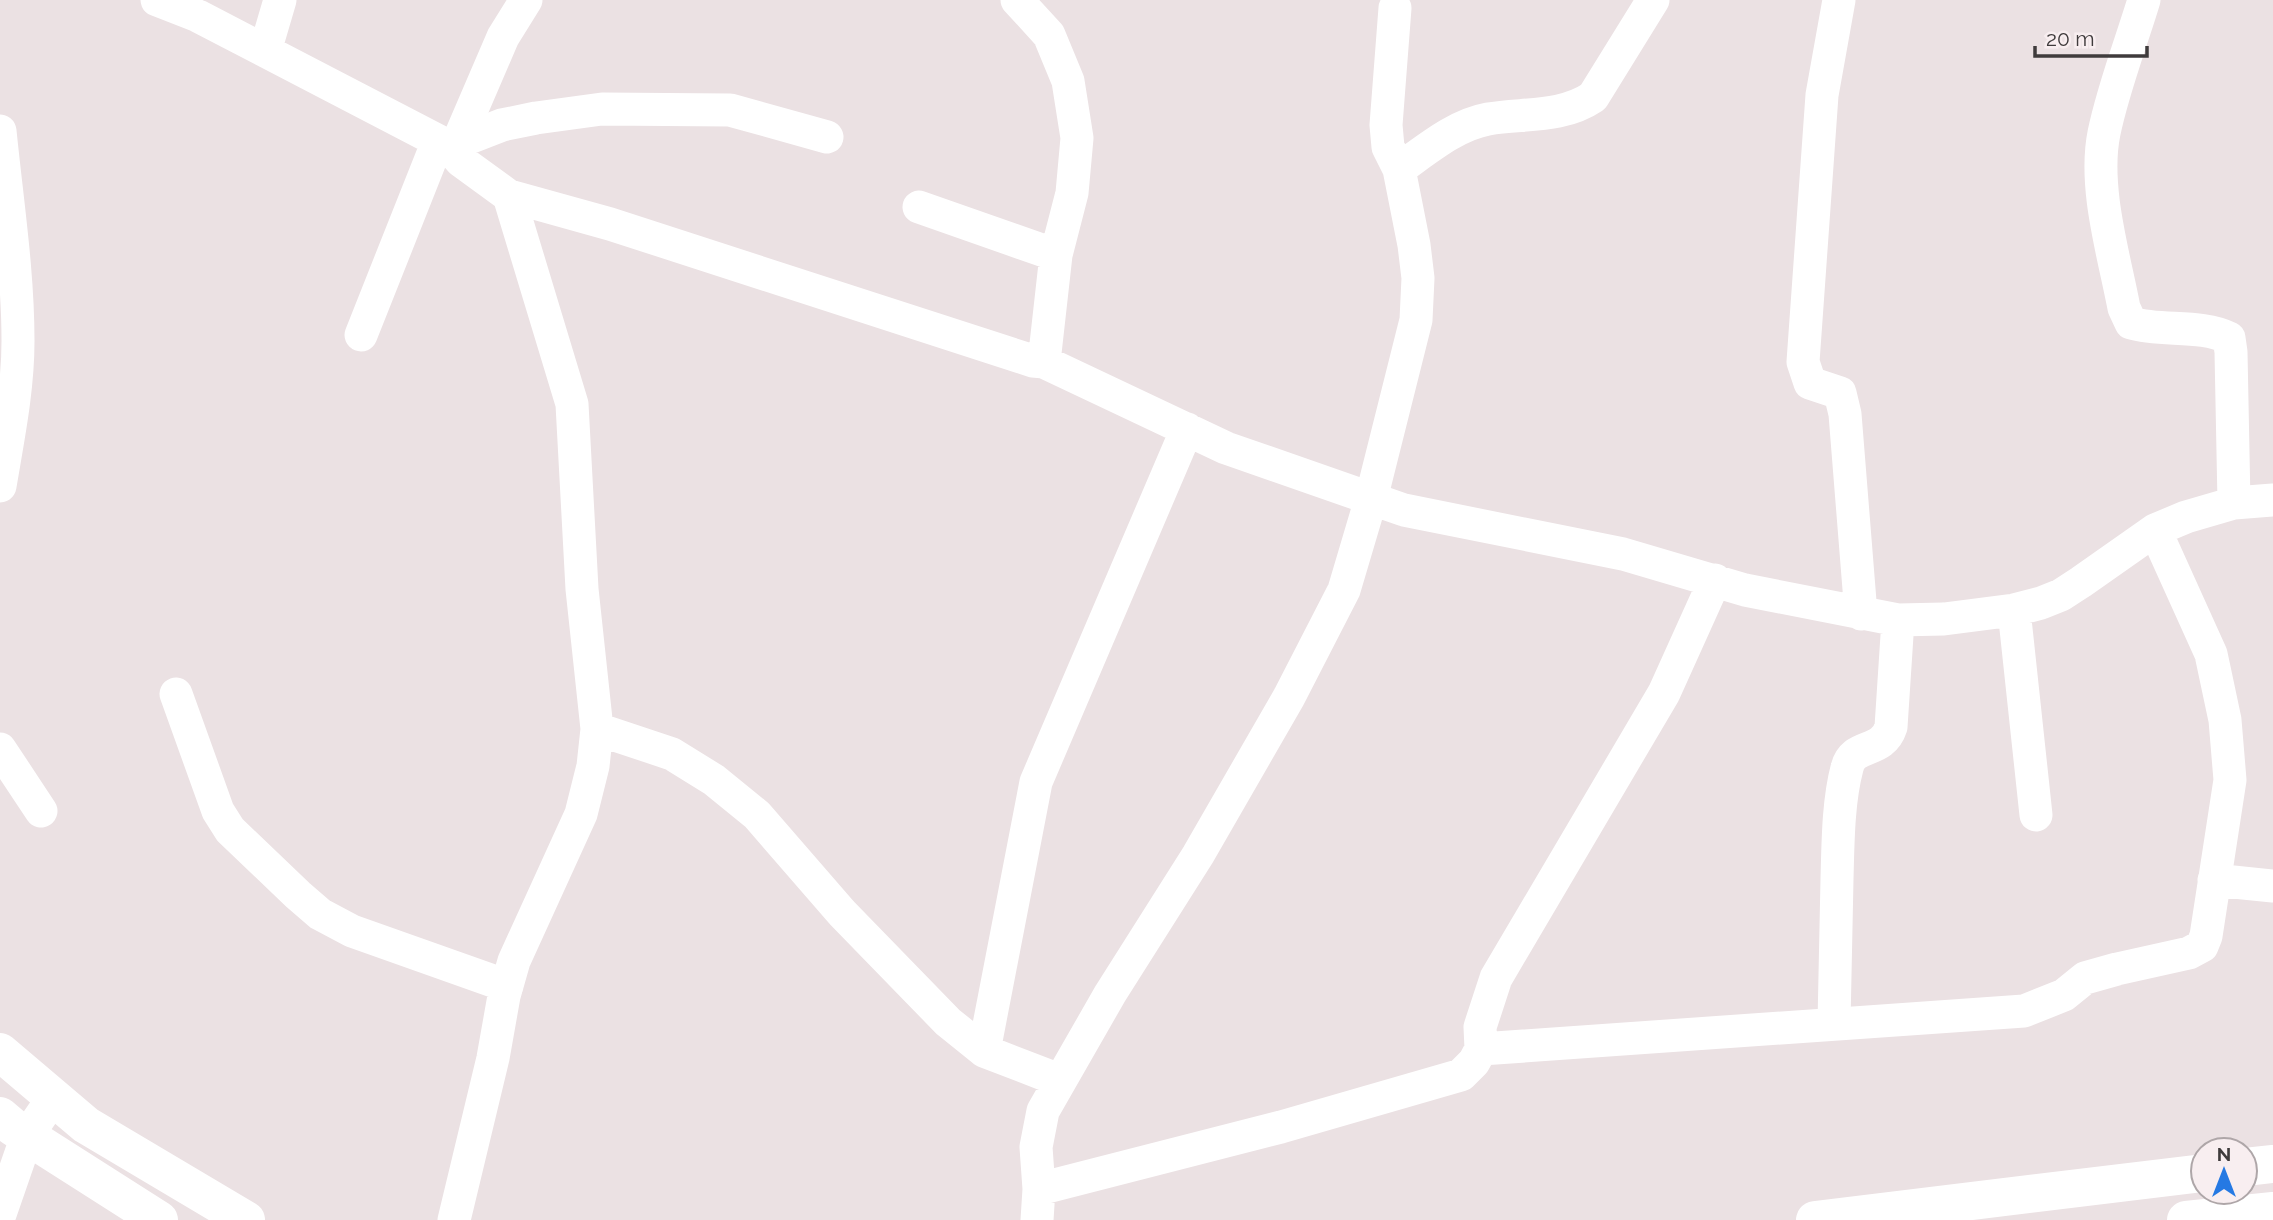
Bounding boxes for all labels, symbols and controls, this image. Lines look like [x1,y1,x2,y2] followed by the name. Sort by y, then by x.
[2035,14,2147,58] scale bar
[2046,26,2094,51] text: 20 m
[2189,1136,2259,1206] north arrow
[2217,1143,2231,1165] text: N

